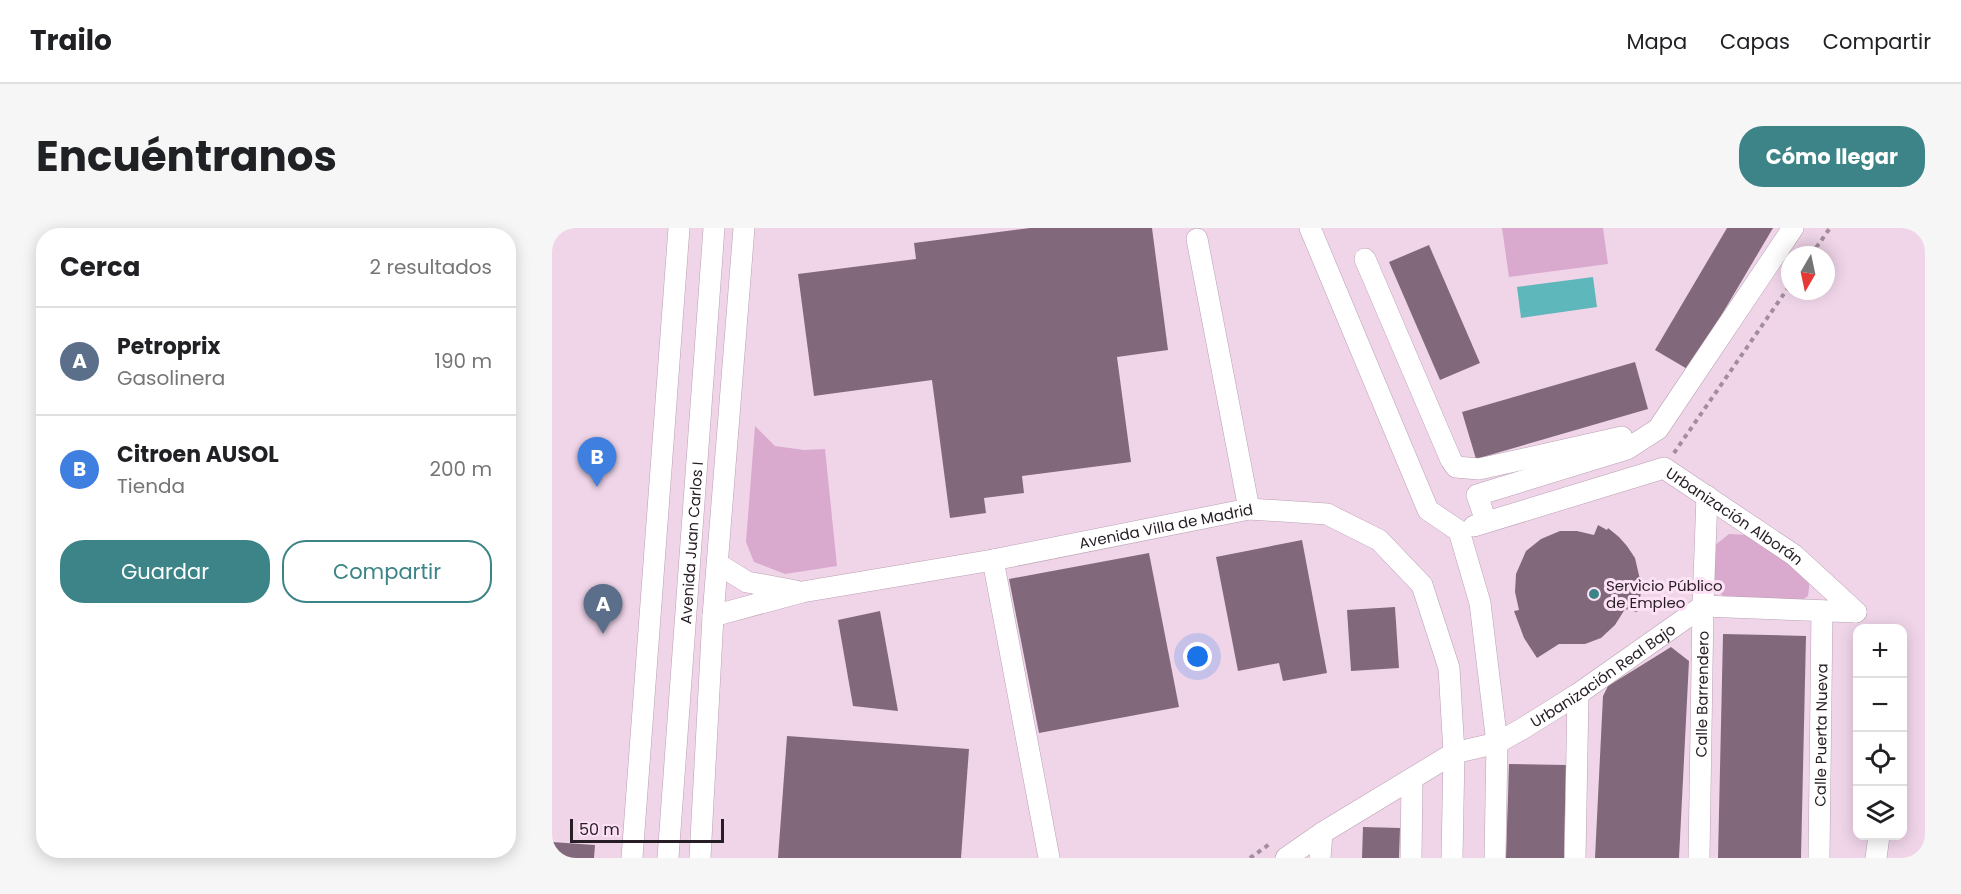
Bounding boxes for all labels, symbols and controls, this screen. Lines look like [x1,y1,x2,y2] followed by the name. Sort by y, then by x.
[30,21,112,60] text: Trailo
[1626,27,1687,56] text: Mapa
[1720,27,1790,56] text: Capas
[1823,27,1931,56] text: Compartir
[1739,126,1925,187] button: Cómo llegar
[36,127,337,186] text: Encuéntranos
[1781,246,1835,300] north arrow
[60,249,140,285] text: Cerca
[370,253,492,281] text: 2 resultados
[117,331,220,362] text: Petroprix
[72,347,87,375] text: A
[435,347,492,375] text: 190 m
[117,364,225,392] text: Gasolinera
[578,438,616,487] pin: B
[117,439,279,470] text: Citroen AUSOL
[73,455,86,483] text: B
[429,455,492,483] text: 200 m
[675,461,707,625] street label: Avenida Juan Carlos I
[1662,462,1808,569] street label: Urbanización Alborán
[117,472,185,500] text: Tienda
[1077,498,1255,553] street label: Avenida Villa de Madrid
[60,540,270,603] button: Guardar
[282,540,492,603] button: Compartir
[1606,575,1723,613] place label: Servicio Público de Empleo
[584,584,622,634] pin: A
[1587,587,1601,601] marker: Servicio Público de Empleo
[1526,618,1679,732] street label: Urbanización Real Bajo
[1853,624,1907,840] map controls
[1853,624,1907,678] button: +
[1690,631,1713,757] street label: Calle Barrendero
[1183,642,1212,671] your location
[1809,663,1832,807] street label: Calle Puerta Nueva
[1853,678,1907,732] button: −
[1853,732,1907,786] button: locate
[1853,786,1907,840] button: layers
[570,816,724,844] scale bar
[579,818,620,841] text: 50 m

